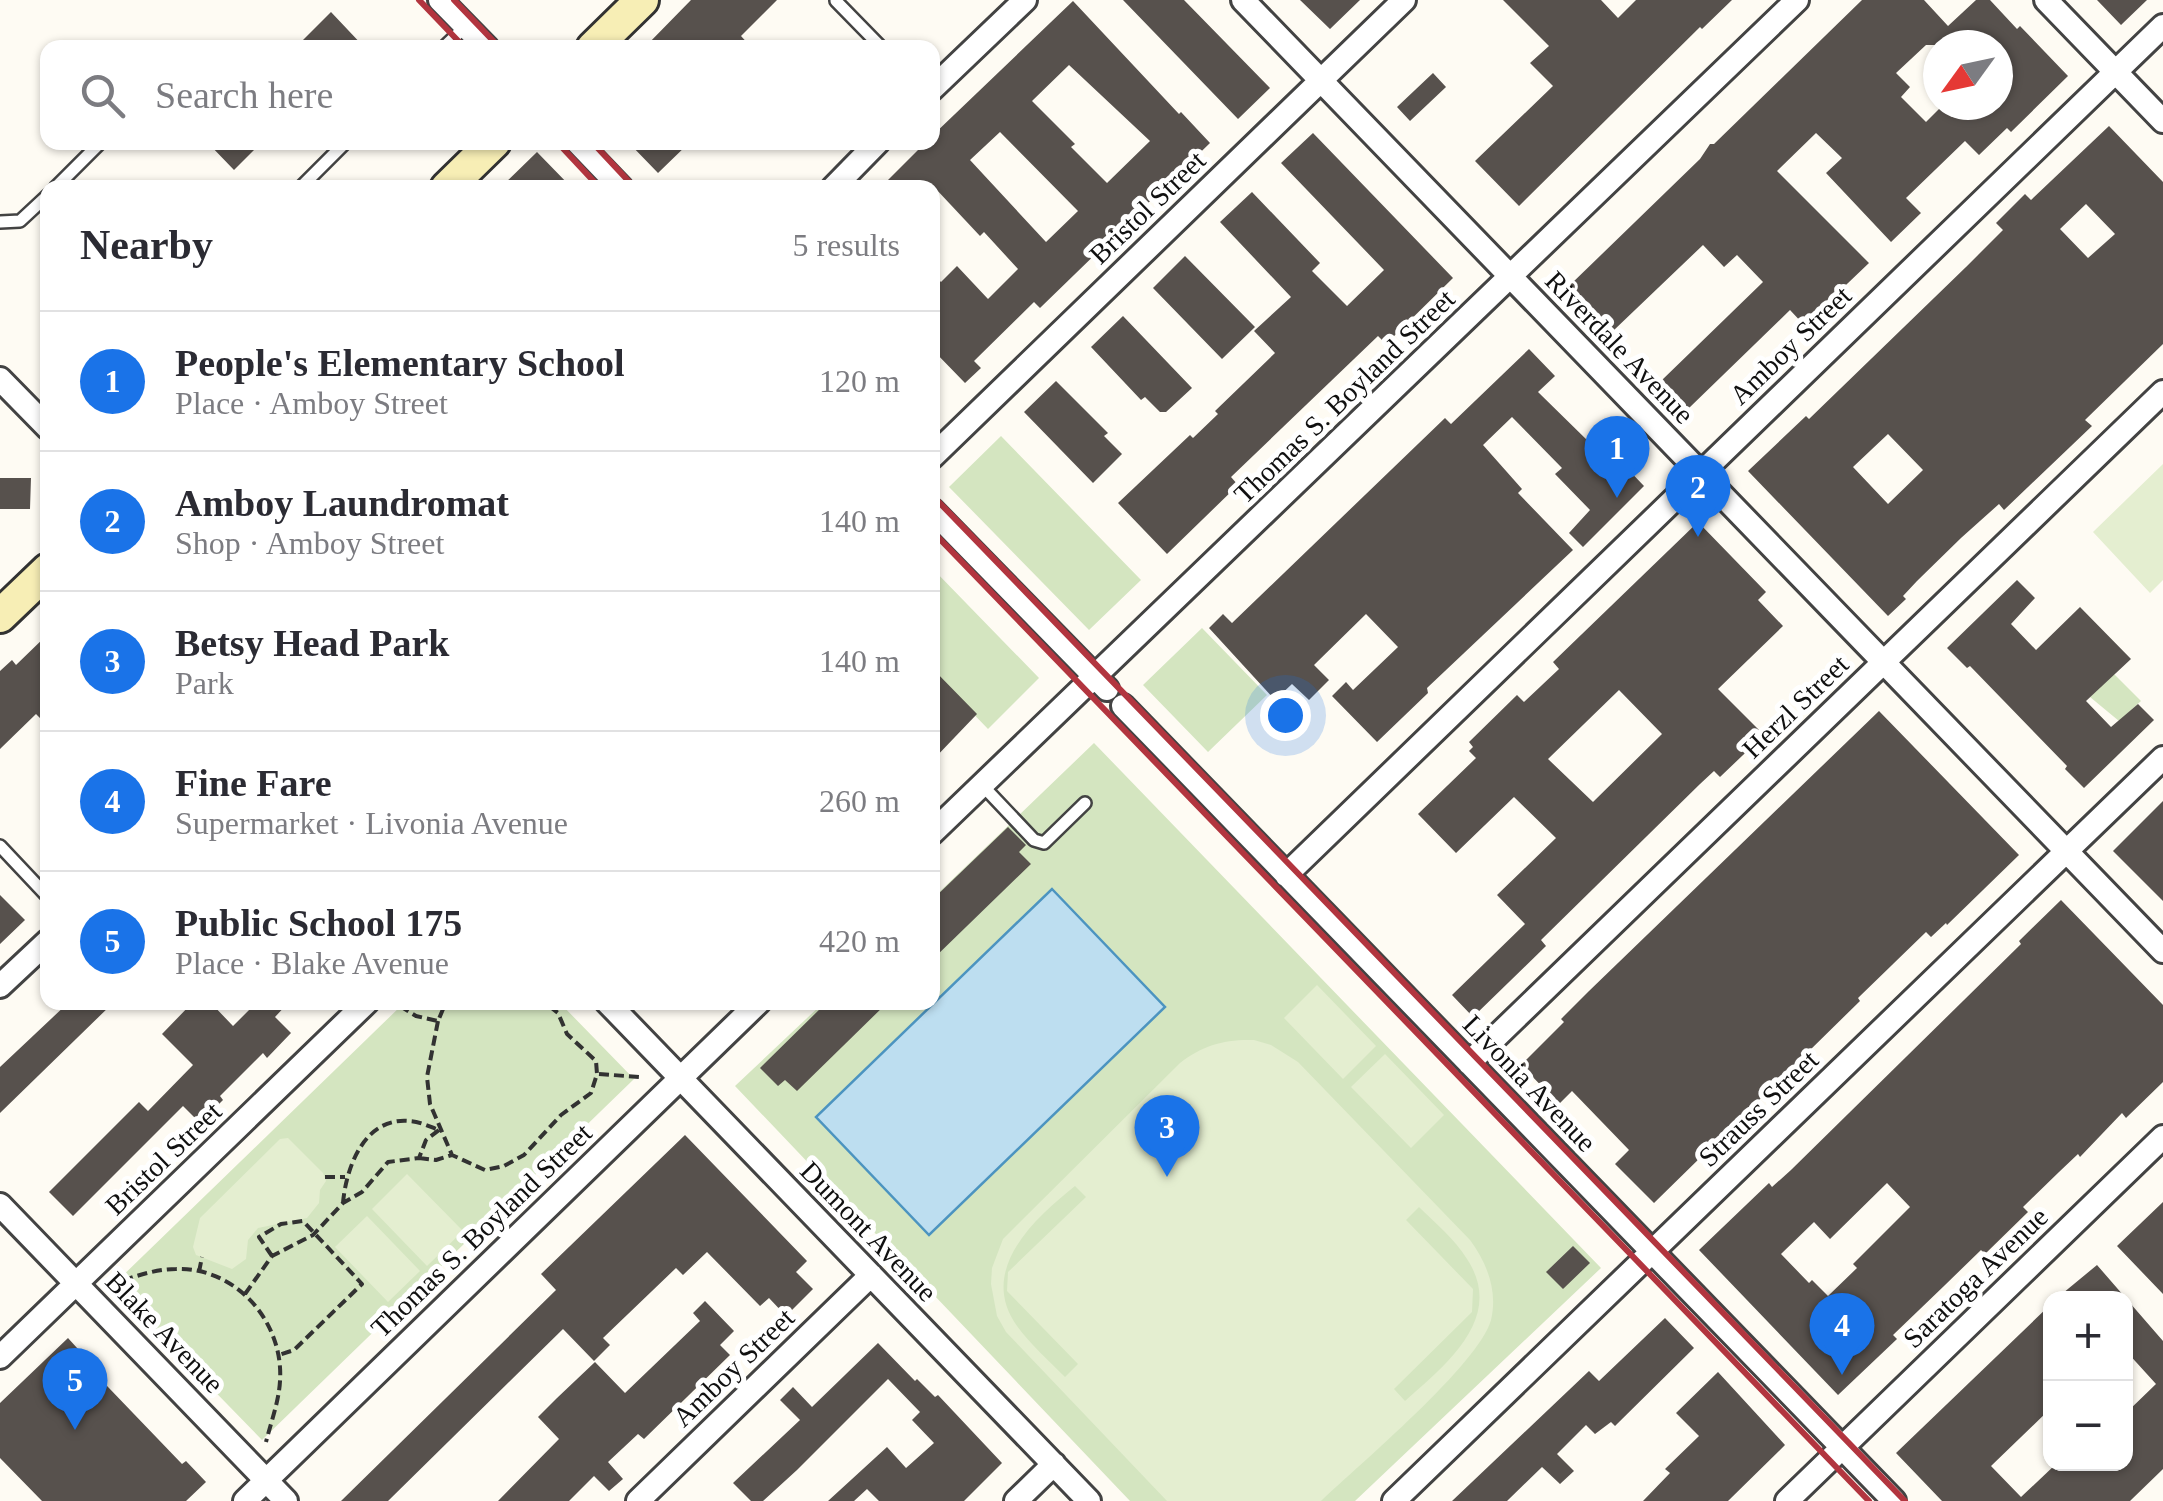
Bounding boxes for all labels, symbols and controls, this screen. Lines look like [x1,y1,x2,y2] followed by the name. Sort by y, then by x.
[1923,30,2013,120] north arrow
[40,40,940,150] search box
[75,68,130,123] icon: search
[155,74,333,116] text: Search here
[1083,144,1212,270] street label: Bristol Street
[80,222,213,268] text: Nearby
[792,227,900,263] text: 5 results
[1539,265,1700,430] street label: Riverdale Avenue
[1723,280,1857,411] street label: Amboy Street
[1228,283,1461,510] street label: Thomas S. Boyland Street
[175,342,625,384] text: People's Elementary School
[105,363,121,399] text: 1
[819,363,900,399] text: 120 m
[175,385,448,421] text: Place · Amboy Street
[1584,416,1650,498] pin: 1
[1666,454,1730,537] pin: 2
[175,482,509,524] text: Amboy Laundromat
[105,503,121,539] text: 2
[819,503,900,539] text: 140 m
[175,525,444,561] text: Shop · Amboy Street
[175,622,449,664] text: Betsy Head Park
[105,643,121,679] text: 3
[819,643,900,679] text: 140 m
[1736,648,1855,764] street label: Herzl Street
[175,665,234,701] text: Park
[1260,690,1311,741] your location
[175,762,332,804] text: Fine Fare
[105,783,121,819] text: 4
[819,783,900,819] text: 260 m
[175,805,568,841] text: Supermarket · Livonia Avenue
[175,902,462,944] text: Public School 175
[105,923,121,959] text: 5
[819,923,900,959] text: 420 m
[175,945,449,981] text: Place · Blake Avenue
[1457,1009,1602,1158] street label: Livonia Avenue
[1692,1044,1824,1173] street label: Strauss Street
[1134,1094,1200,1177] pin: 3
[99,1095,228,1221] street label: Bristol Street
[365,1117,598,1344] street label: Thomas S. Boyland Street
[794,1155,943,1308] street label: Dumont Avenue
[1897,1201,2054,1354] street label: Saratoga Avenue
[99,1266,230,1399] street label: Blake Avenue
[2043,1291,2133,1471] map controls
[2043,1291,2133,1381] button: +
[1810,1292,1874,1375] pin: 4
[666,1302,800,1433] street label: Amboy Street
[42,1348,108,1430] pin: 5
[2043,1381,2133,1471] button: −

